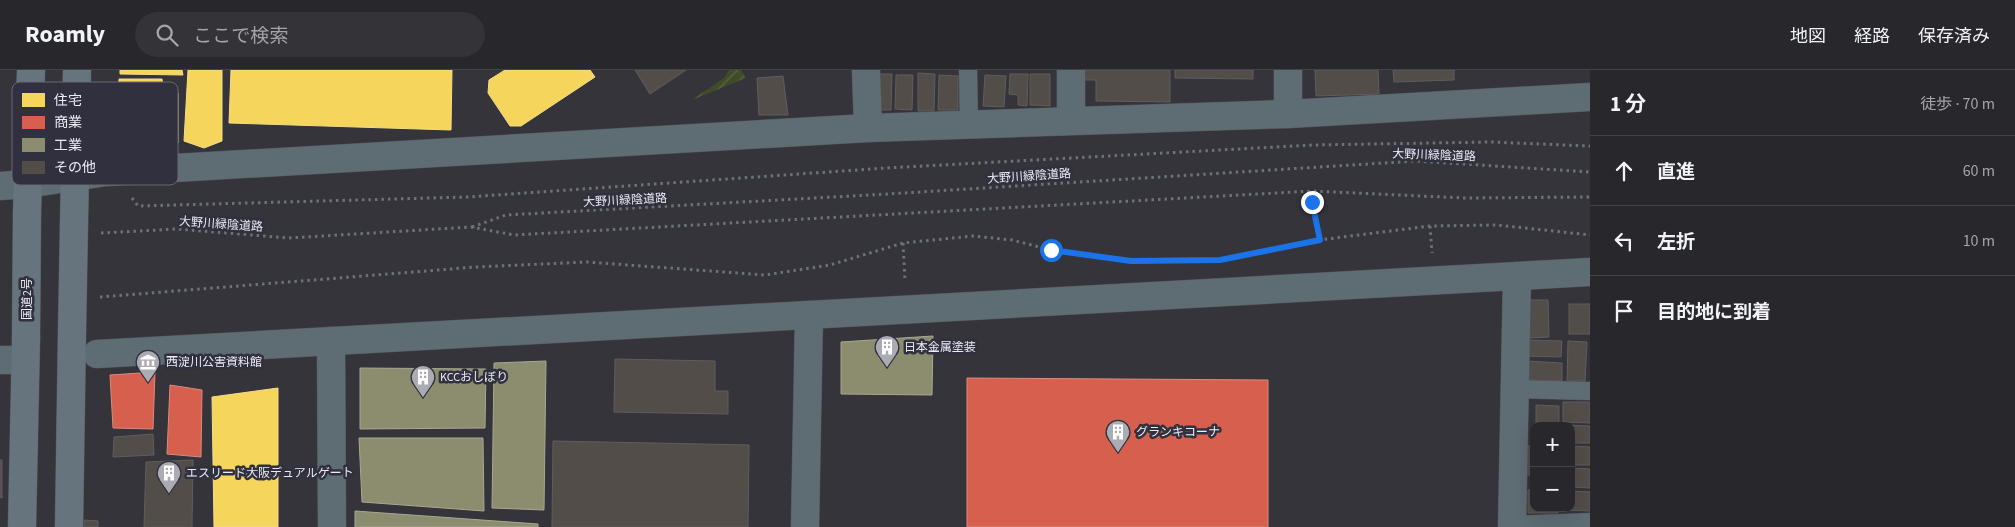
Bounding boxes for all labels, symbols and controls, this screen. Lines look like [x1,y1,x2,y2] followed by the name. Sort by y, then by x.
[135,12,485,57] search box
[25,17,105,52] text: Roamly
[153,21,181,49] icon: search
[193,23,288,50] text: ここで検索
[1790,24,1826,49] text: 地図
[1854,24,1890,49] text: 経路
[1918,24,1990,49] text: 保存済み
[12,82,178,185] legend
[1610,89,1646,119] text: 1 分
[54,91,82,111] text: 住宅
[1920,93,1995,115] text: 徒歩 · 70 m
[54,113,82,133] text: 商業
[54,136,82,156] text: 工業
[1392,146,1476,165] street label: 大野川緑陰道路
[1610,157,1638,185] icon: ahead
[54,158,96,178] text: その他
[1657,159,1695,186] text: 直進
[1963,160,1995,182] text: 60 m
[987,165,1072,188] street label: 大野川緑陰道路
[583,190,667,211] street label: 大野川緑陰道路
[1301,191,1324,214] route end
[178,213,263,236] street label: 大野川緑陰道路
[1610,227,1638,255] icon: left
[1657,229,1695,256] text: 左折
[1963,230,1995,252] text: 10 m
[1040,239,1063,262] route start
[19,278,36,320] street label: 国道2号
[1610,297,1638,325] icon: arrive
[1657,299,1771,326] text: 目的地に到着
[874,334,900,368] building icon: 日本金属塗装
[904,339,976,356] place label: 日本金属塗装
[135,349,161,383] museum icon: 西淀川公害資料館
[166,354,262,371] place label: 西淀川公害資料館
[410,364,436,398] building icon: KCCおしぼり
[440,369,508,386] place label: KCCおしぼり
[1105,419,1131,453] building icon: グランキコーナ
[1530,422,1575,512] map controls
[1530,422,1575,467] button: +
[1136,424,1220,441] place label: グランキコーナ
[156,460,182,494] building icon: エスリード大阪デュアルゲート
[186,465,354,482] place label: エスリード大阪デュアルゲート
[1530,467,1575,512] button: −

